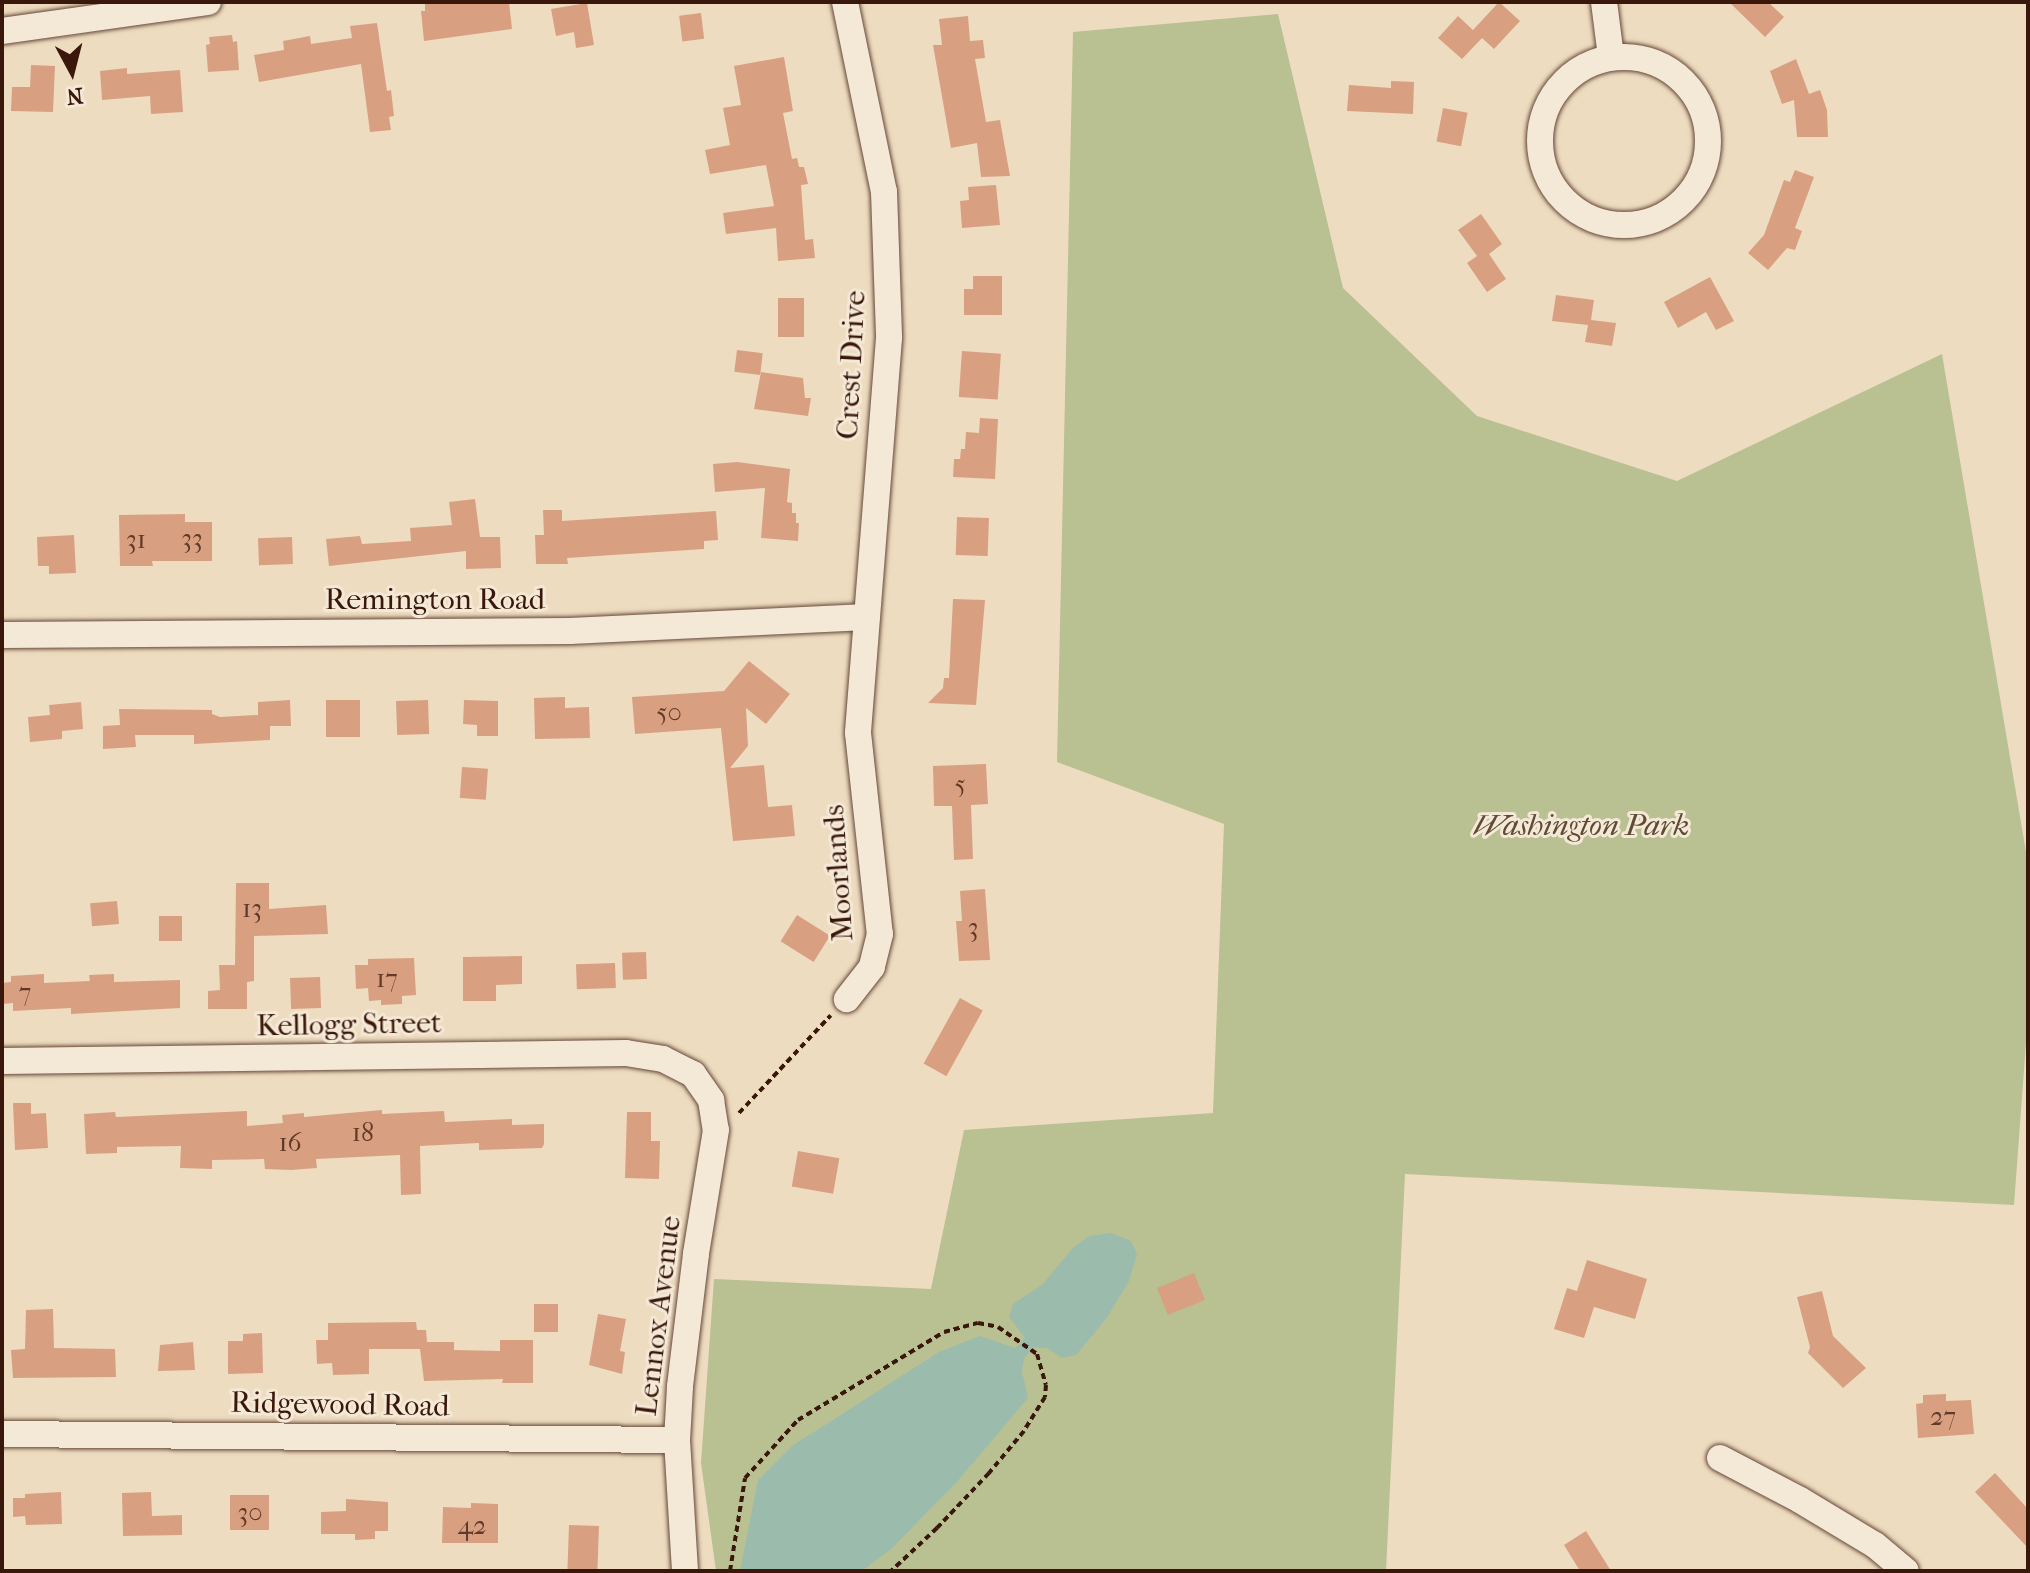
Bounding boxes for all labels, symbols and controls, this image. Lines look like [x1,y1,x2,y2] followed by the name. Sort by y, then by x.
[32,32,112,112] north arrow
[65,82,85,110] text: N
[830,290,874,440] street label: Crest Drive
[181,523,203,555] house number: 33
[126,524,146,556] house number: 31
[325,582,545,618] street label: Remington Road
[656,697,682,729] house number: 50
[954,769,966,801] house number: 5
[816,804,862,942] street label: Moorlands
[1473,808,1689,844] park label: Washington Park
[242,893,262,925] house number: 13
[968,912,978,944] house number: 3
[376,963,398,995] house number: 17
[19,977,31,1009] house number: 7
[256,1005,442,1045] street label: Kellogg Street
[352,1117,374,1149] house number: 18
[278,1127,302,1159] house number: 16
[629,1214,689,1418] street label: Lennox Avenue
[230,1385,450,1425] street label: Ridgewood Road
[1930,1401,1956,1433] house number: 27
[237,1497,263,1529] house number: 30
[458,1510,486,1542] house number: 42

